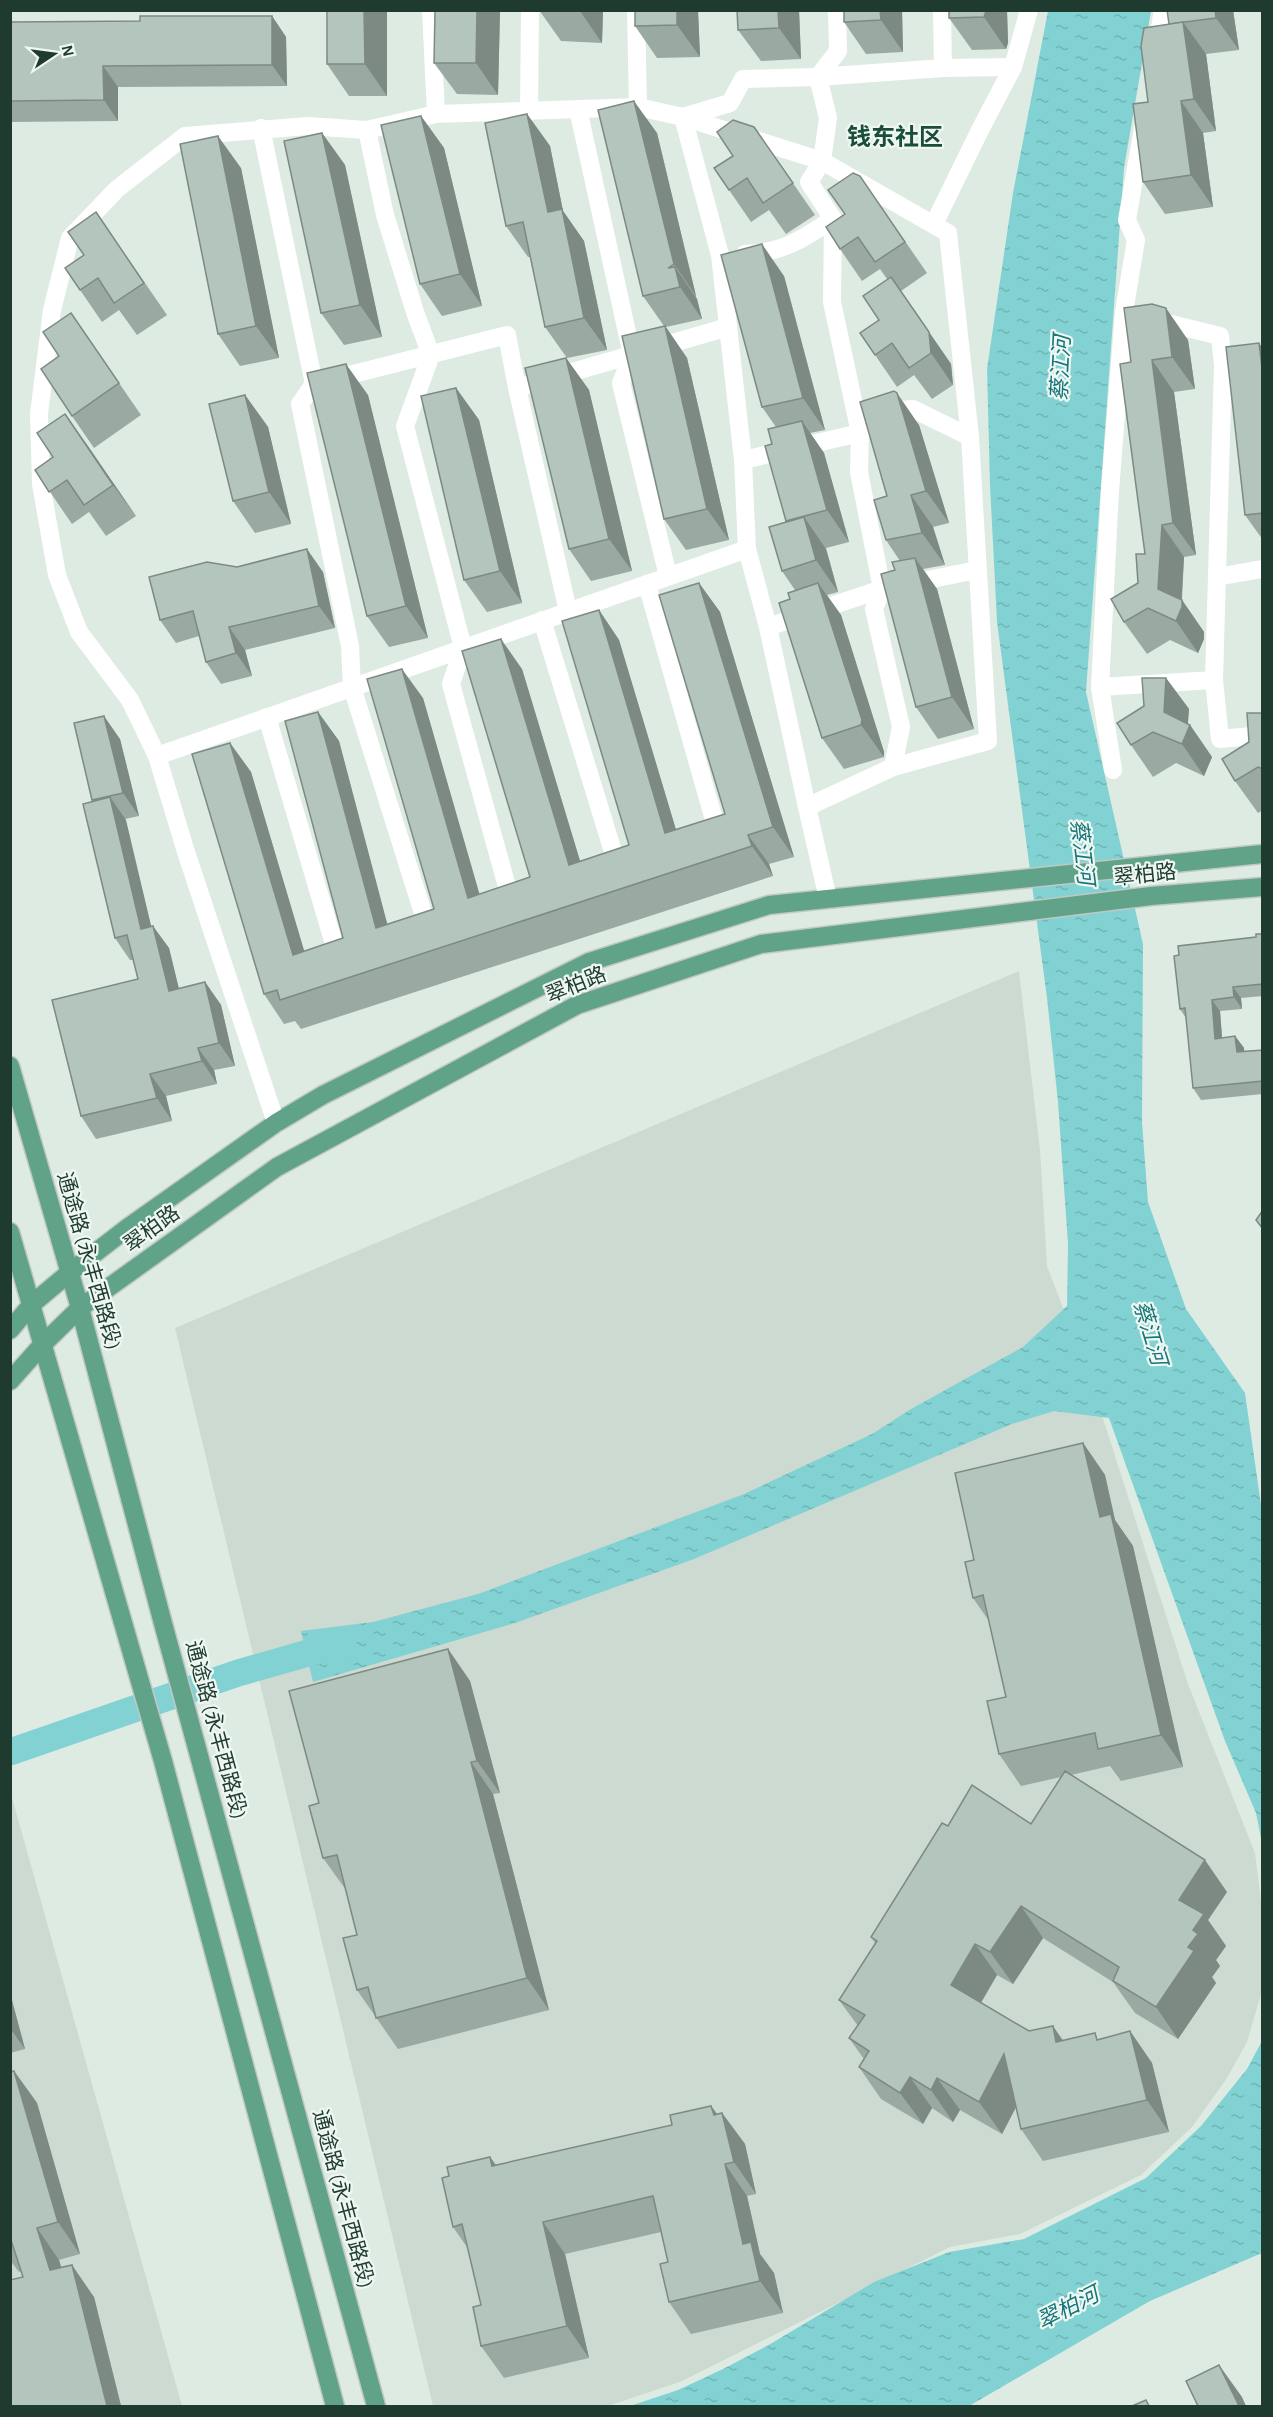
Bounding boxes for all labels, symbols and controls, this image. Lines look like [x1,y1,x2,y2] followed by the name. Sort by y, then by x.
[24,24,84,84] north arrow
[59,44,77,58] text: N
[847,124,943,150] district label: 钱东社区
[1047,330,1074,402] water label: 蔡江河
[1067,818,1098,890] water label: 蔡江河
[1112,860,1177,889] street label: 翠柏路
[542,963,609,1007] street label: 翠柏路
[54,1169,125,1352] street label: 通途路 (永丰西路段)
[120,1201,184,1256] street label: 翠柏路
[1130,1298,1172,1372] water label: 蔡江河
[182,1638,251,1822] street label: 通途路 (永丰西路段)
[309,2107,378,2291] street label: 通途路 (永丰西路段)
[1033,2281,1106,2333] water label: 翠柏河

